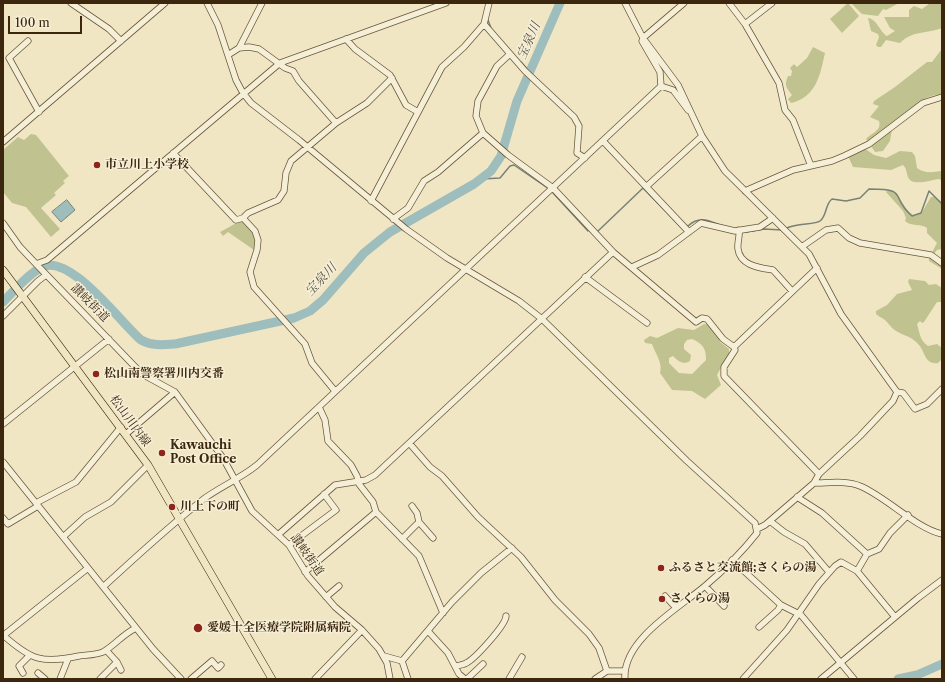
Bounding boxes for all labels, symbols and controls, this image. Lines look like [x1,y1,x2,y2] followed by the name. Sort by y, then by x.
[10,8,84,34] scale bar
[15,15,50,30] text: 100 m
[514,20,544,62] water label: 宝泉川
[105,158,189,172] place label: 市立川上小学校
[92,160,102,170] marker: 市立川上小学校
[302,260,340,300] water label: 宝泉川
[68,281,112,325] street label: 讃岐街道
[104,367,224,381] place label: 松山南警察署川内交番
[91,369,101,379] marker: 松山南警察署川内交番
[107,392,153,450] street label: 松山川内線
[170,439,236,467] place label: Kawauchi Post Office
[157,448,167,458] marker: Kawauchi Post Office
[180,500,240,514] place label: 川上下の町
[167,502,177,512] marker: 川上下の町
[287,531,327,579] street label: 讃岐街道
[669,561,817,575] place label: ふるさと交流館;さくらの湯
[656,563,666,573] marker: ふるさと交流館;さくらの湯
[670,592,730,606] place label: さくらの湯
[657,594,667,604] marker: さくらの湯
[207,621,351,635] place label: 愛媛十全医療学院附属病院
[192,622,204,634] marker: 愛媛十全医療学院附属病院

